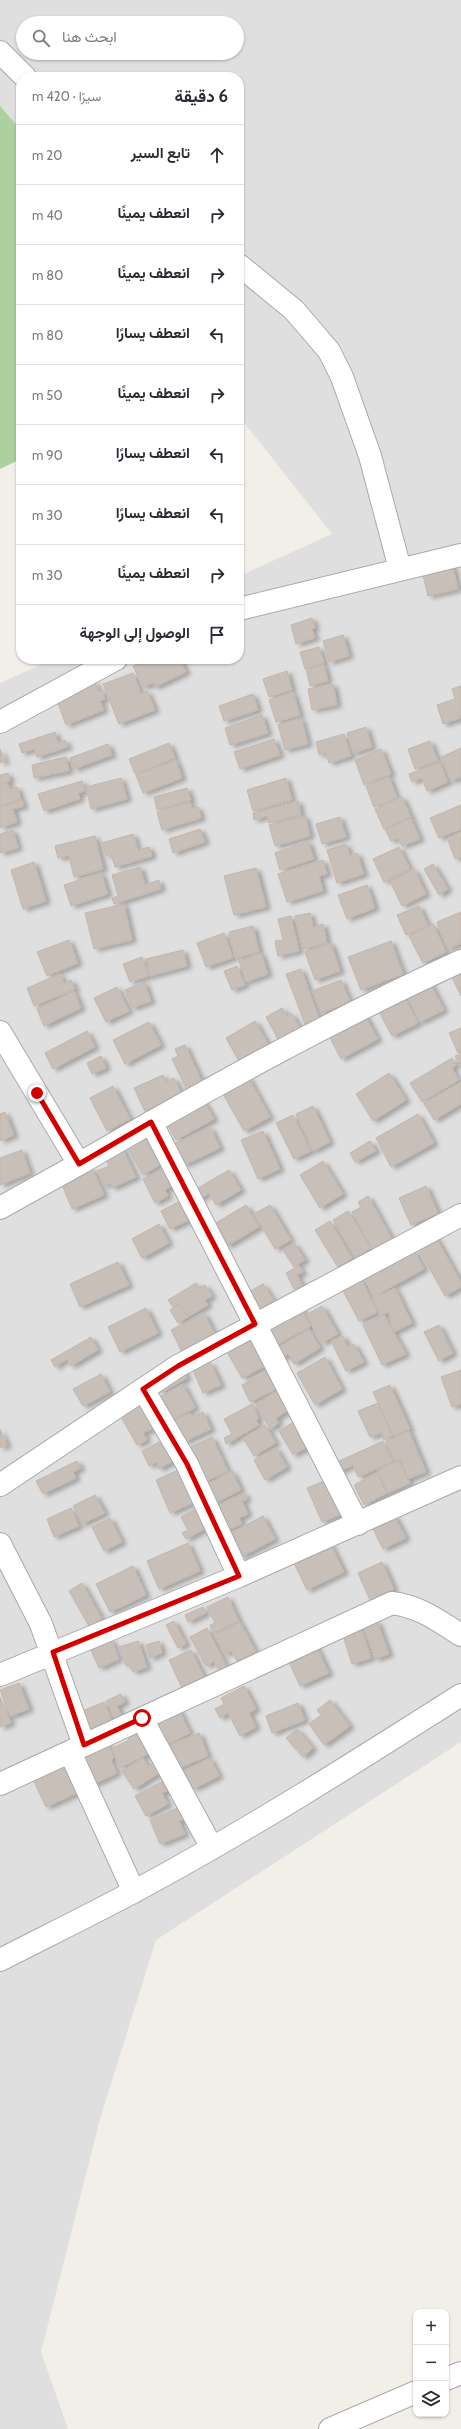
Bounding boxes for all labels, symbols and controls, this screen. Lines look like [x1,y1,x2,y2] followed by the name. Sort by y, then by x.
[16,16,244,60] search box
[30,27,52,49] icon: search
[62,28,117,46] text: ابحث هنا
[175,86,228,106] text: 6 دقيقة
[32,88,101,104] text: سيرًا · 420 m
[131,144,190,162] text: تابع السير
[206,144,228,166] icon: ahead
[32,147,62,163] text: 20 m
[117,204,190,222] text: انعطف يمينًا
[206,204,228,226] icon: right
[32,207,63,223] text: 40 m
[117,264,190,282] text: انعطف يمينًا
[206,264,228,286] icon: right
[32,267,63,283] text: 80 m
[116,324,190,342] text: انعطف يسارًا
[206,324,228,346] icon: left
[32,327,63,343] text: 80 m
[117,384,190,402] text: انعطف يمينًا
[206,384,228,406] icon: right
[32,387,62,403] text: 50 m
[116,444,190,462] text: انعطف يسارًا
[206,444,228,466] icon: left
[32,447,63,463] text: 90 m
[116,504,190,522] text: انعطف يسارًا
[206,504,228,526] icon: left
[32,507,62,523] text: 30 m
[117,564,190,582] text: انعطف يمينًا
[206,564,228,586] icon: right
[32,567,62,583] text: 30 m
[80,624,190,642] text: الوصول إلى الوجهة
[206,624,228,646] icon: arrive
[28,1084,46,1102] route end
[133,1709,151,1727] route start
[413,2309,449,2417] map controls
[413,2309,449,2345] button: +
[413,2345,449,2381] button: −
[413,2381,449,2417] button: layers

